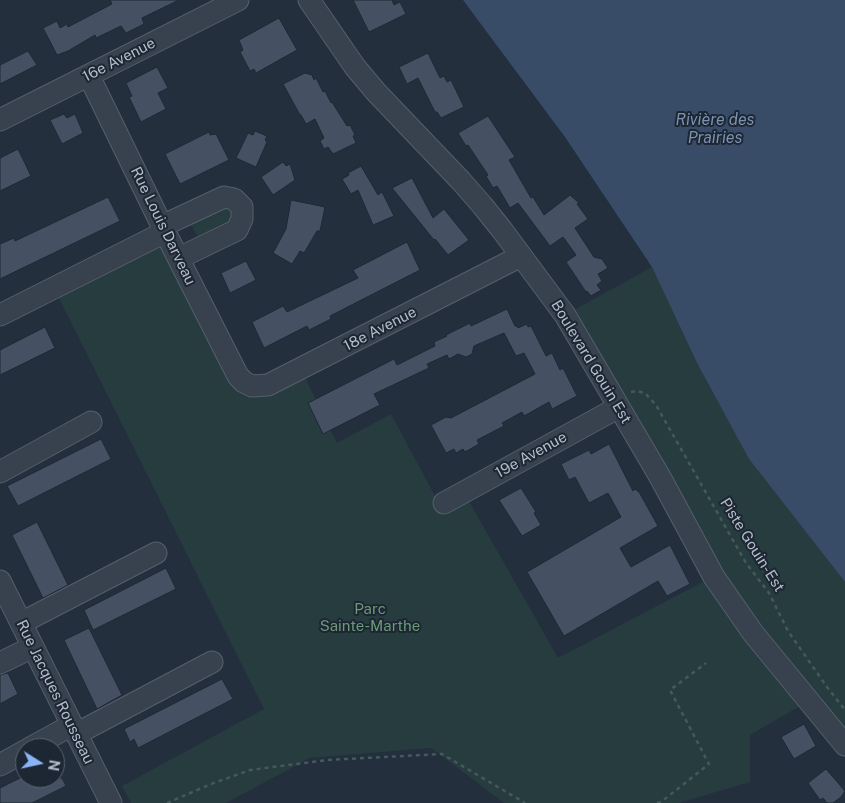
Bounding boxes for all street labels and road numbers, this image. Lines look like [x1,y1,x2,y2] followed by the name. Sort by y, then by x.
[80,34,158,86] street label: 16e Avenue
[127,164,199,288] street label: Rue Louis Darveau
[547,297,635,427] street label: Boulevard Gouin Est
[341,303,419,355] street label: 18e Avenue
[492,428,570,482] street label: 19e Avenue
[716,495,788,595] street label: Piste Gouin-Est
[12,617,98,767] street label: Rue Jacques Rousseau

